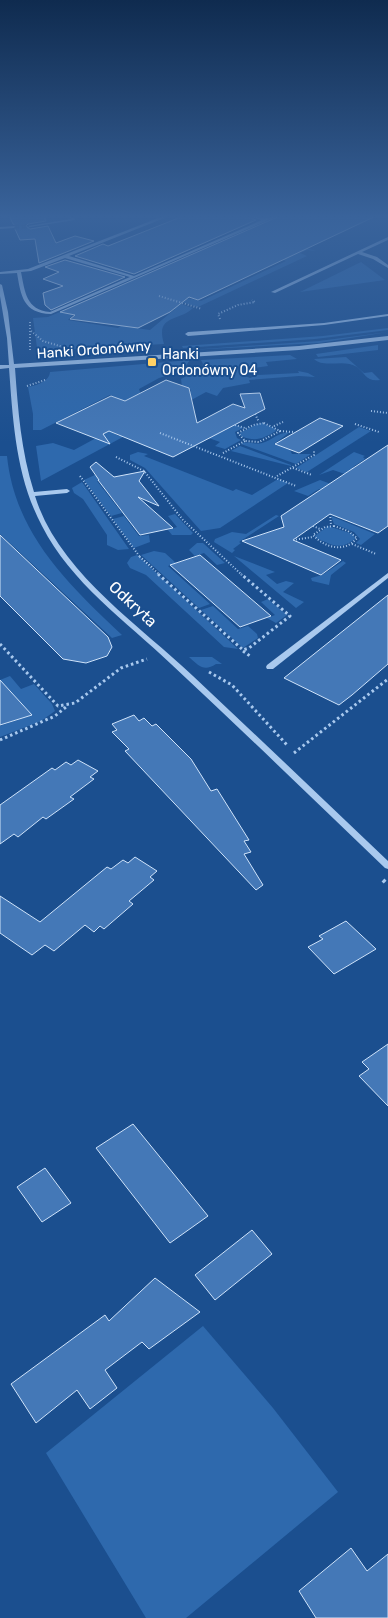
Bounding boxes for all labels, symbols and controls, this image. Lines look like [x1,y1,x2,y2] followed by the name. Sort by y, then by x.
[36,337,152,362] street label: Hanki Ordonówny
[162,346,258,379] place label: Hanki Ordonówny 04
[146,356,158,368] marker: Hanki Ordonówny 04
[105,577,161,631] street label: Odkryta

